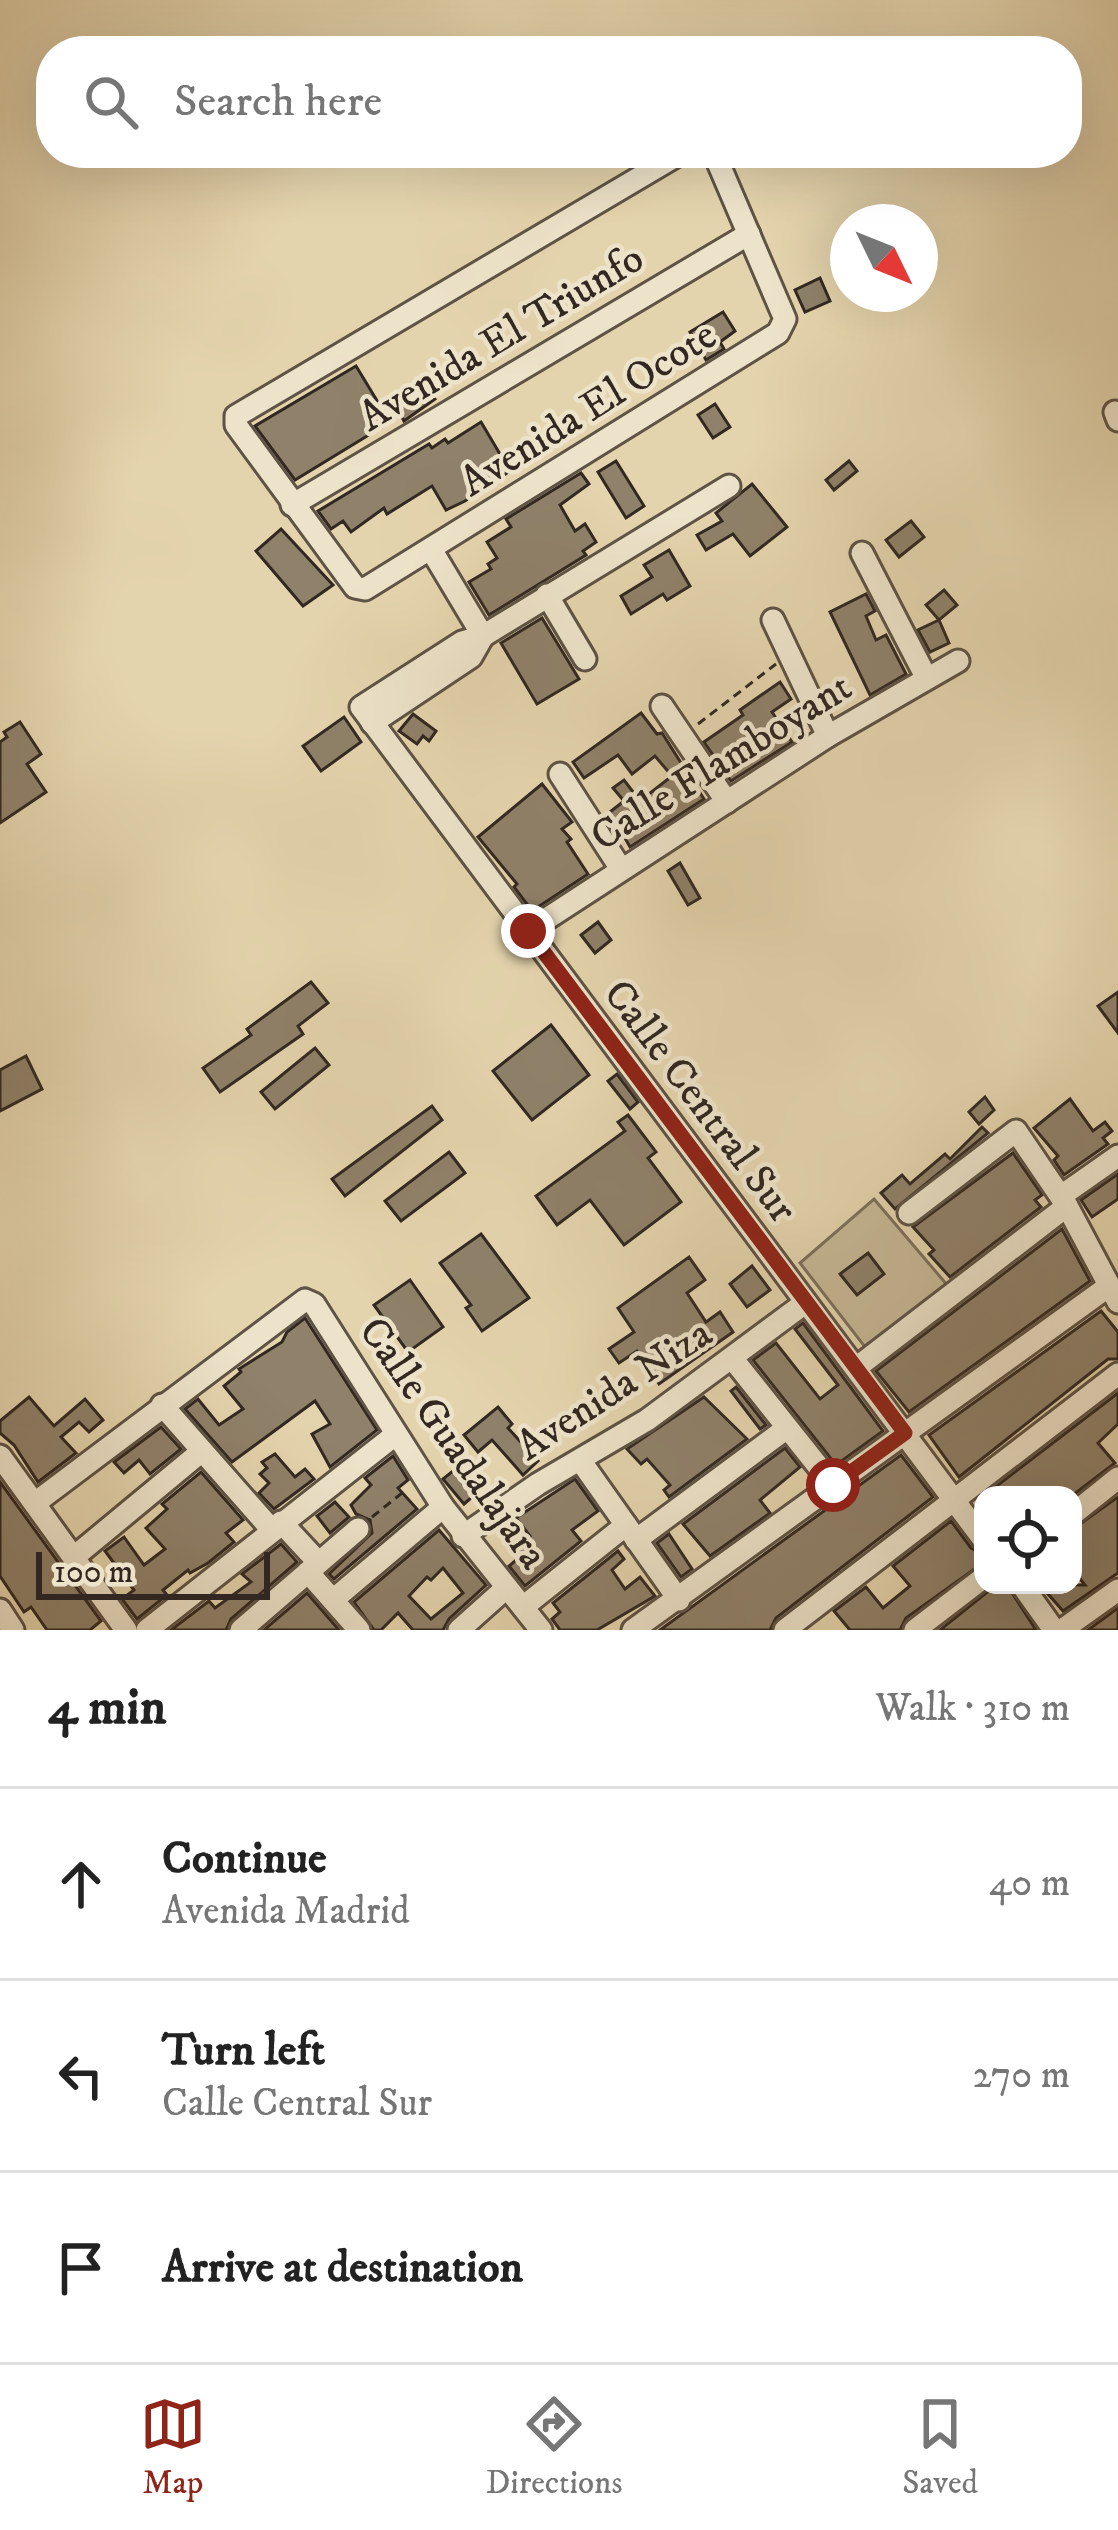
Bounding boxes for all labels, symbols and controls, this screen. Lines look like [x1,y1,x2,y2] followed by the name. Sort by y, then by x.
[36,36,1082,168] search box
[78,69,144,135] icon: search
[174,74,382,130] text: Search here
[830,204,938,312] north arrow
[350,233,653,444] street label: Avenida El Triunfo
[451,310,726,509] street label: Avenida El Ocote
[581,662,862,864] street label: Calle Flamboyant
[501,904,555,958] route end
[591,970,808,1234] street label: Calle Central Sur
[347,1308,559,1580] street label: Calle Guadalajara
[507,1308,722,1473] street label: Avenida Niza
[806,1458,860,1512] route start
[974,1486,1082,1594] map controls
[974,1486,1082,1594] button: locate
[36,1546,270,1599] scale bar
[54,1552,133,1593] text: 100 m
[48,1676,166,1740] text: 4 min
[875,1684,1070,1733] text: Walk · 310 m
[162,1831,327,1887] text: Continue
[48,1851,114,1917] icon: ahead
[989,1859,1070,1908] text: 40 m
[162,1887,410,1936] text: Avenida Madrid
[162,2023,325,2079] text: Turn left
[48,2043,114,2109] icon: left
[973,2051,1070,2100] text: 270 m
[162,2079,432,2128] text: Calle Central Sur
[48,2235,114,2301] icon: arrive
[162,2240,523,2296] text: Arrive at destination
[140,2391,206,2504] tab: Map
[486,2391,622,2504] tab: Directions
[902,2391,978,2504] tab: Saved

